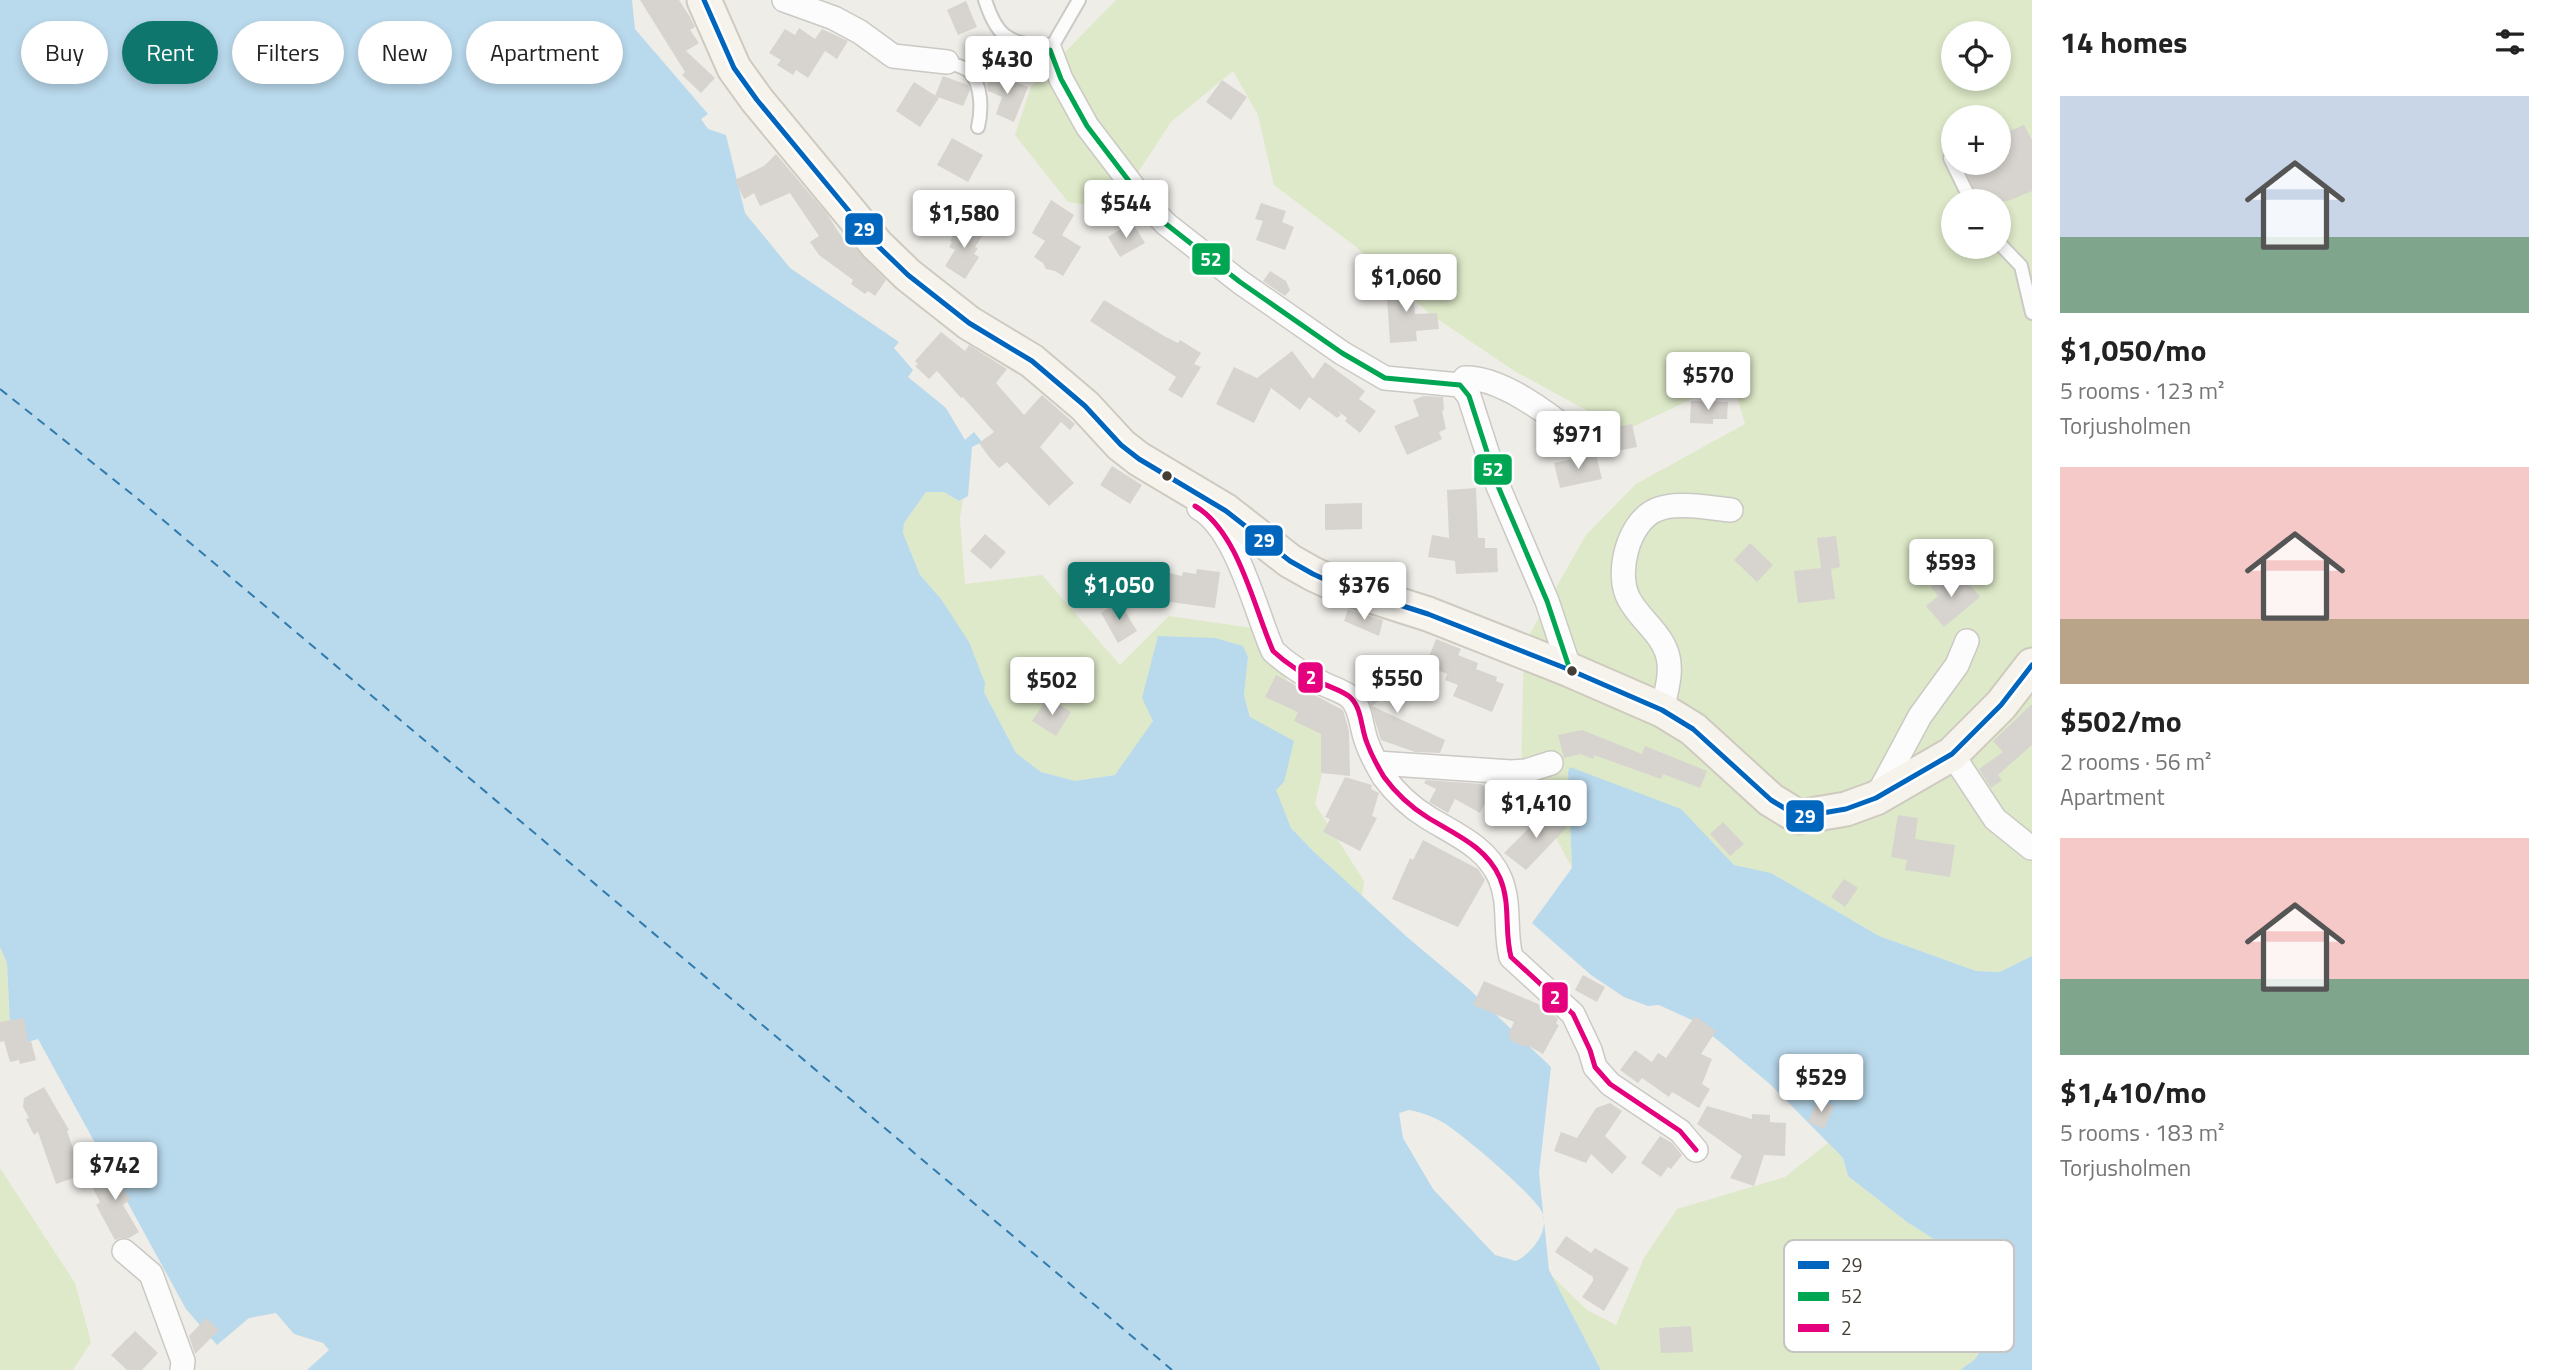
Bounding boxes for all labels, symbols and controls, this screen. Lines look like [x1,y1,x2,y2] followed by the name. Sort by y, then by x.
[2060,19,2187,65] text: 14 homes
[21,21,108,84] chip: Buy
[122,21,218,84] chip: Rent
[232,21,344,84] chip: Filters
[358,21,452,84] chip: New
[466,21,623,84] chip: Apartment
[1941,21,2011,259] map controls
[1941,21,2011,91] button: locate
[2491,23,2529,61] icon: filters
[966,36,1048,96] pin: $430
[981,41,1033,76] text: $430
[1941,105,2011,175] button: +
[2232,142,2358,268] icon: home
[1085,180,1167,240] pin: $544
[1100,185,1152,220] text: $544
[1941,189,2011,259] button: −
[907,190,1021,250] pin: $1,580
[929,195,999,230] text: $1,580
[844,212,884,246] line badge: 29
[853,214,875,243] text: 29
[1191,242,1231,276] line badge: 52
[1200,244,1222,273] text: 52
[1349,254,1463,314] pin: $1,060
[1371,259,1441,294] text: $1,060
[2060,327,2206,373] text: $1,050/mo
[1667,352,1749,412] pin: $570
[1682,357,1734,392] text: $570
[2060,373,2224,408] text: 5 rooms · 123 m²
[2060,408,2191,443] text: Torjusholmen
[1537,412,1619,471] pin: $971
[1552,416,1604,451] text: $971
[1473,453,1513,486] line badge: 52
[1482,454,1504,483] text: 52
[1160,469,1174,483] unlabelled marker
[2232,513,2358,639] icon: home
[1244,524,1284,557] line badge: 29
[1253,525,1275,554] text: 29
[1910,540,1992,599] pin: $593
[1925,544,1977,579] text: $593
[1062,562,1176,622] pin: $1,050
[1323,562,1405,622] pin: $376
[1084,567,1154,602] text: $1,050
[1338,567,1390,602] text: $376
[1356,656,1438,715] pin: $550
[1011,658,1093,717] pin: $502
[1371,660,1423,695] text: $550
[1297,661,1324,694] line badge: 2
[1026,662,1078,697] text: $502
[1306,662,1316,691] text: 2
[1565,664,1579,678] unlabelled marker
[2060,698,2182,744] text: $502/mo
[2060,744,2211,779] text: 2 rooms · 56 m²
[2060,779,2165,814] text: Apartment
[1479,780,1593,840] pin: $1,410
[1501,785,1571,820] text: $1,410
[1785,799,1825,833] line badge: 29
[1794,801,1816,830] text: 29
[2232,884,2358,1010] icon: home
[1541,981,1569,1014] line badge: 2
[1550,982,1560,1011] text: 2
[1780,1054,1862,1114] pin: $529
[1795,1059,1847,1094] text: $529
[2060,1069,2206,1115] text: $1,410/mo
[2060,1115,2224,1150] text: 5 rooms · 183 m²
[74,1142,156,1202] pin: $742
[89,1147,141,1182] text: $742
[2060,1150,2191,1185] text: Torjusholmen
[1784,1240,2014,1352] legend
[1841,1250,1862,1279] text: 29
[1841,1281,1862,1310] text: 52
[1841,1313,1852,1342] text: 2

